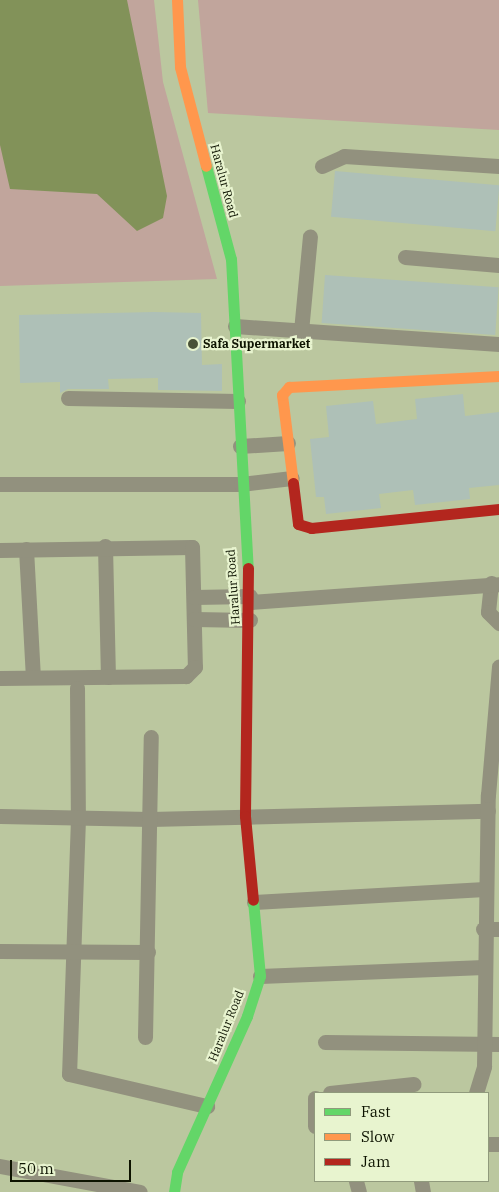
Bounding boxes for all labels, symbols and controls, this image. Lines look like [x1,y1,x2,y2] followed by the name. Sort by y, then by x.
[207,143,241,219] street label: Haralur Road
[203,337,310,351] place label: Safa Supermarket
[187,338,199,350] marker: Safa Supermarket
[223,549,243,625] street label: Haralur Road
[205,988,247,1064] street label: Haralur Road
[314,1092,489,1182] legend
[361,1102,391,1121] text: Fast
[361,1127,394,1146] text: Slow
[12,1150,134,1182] scale bar
[361,1152,390,1171] text: Jam
[18,1159,54,1178] text: 50 m

